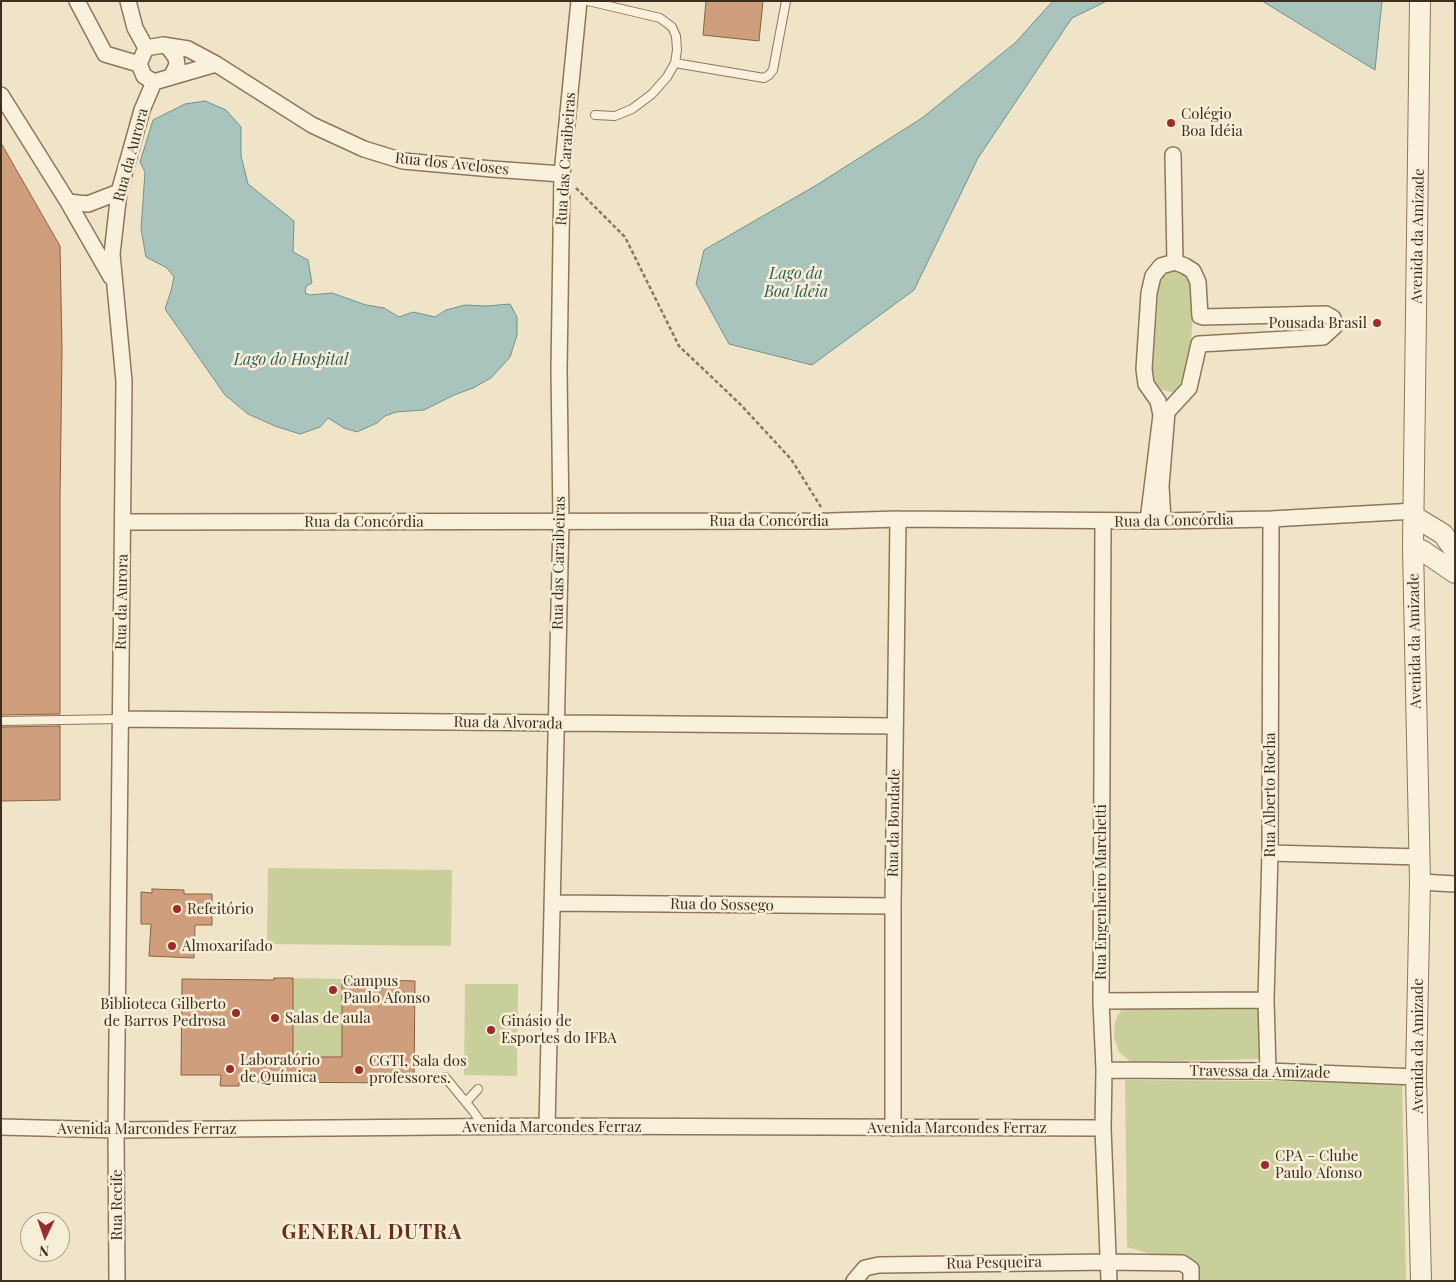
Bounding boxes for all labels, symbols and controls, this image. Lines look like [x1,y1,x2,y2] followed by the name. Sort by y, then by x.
[552,92,580,226] street label: Rua das Caraibeiras
[1181,105,1243,140] place label: Colégio Boa Idéia
[110,106,152,204] street label: Rua da Aurora
[1165,117,1177,129] marker: Colégio Boa Idéia
[394,149,510,179] street label: Rua dos Aveloses
[1408,168,1428,304] street label: Avenida da Amizade
[764,264,828,302] water label: Lago da Boa Ideia
[1269,314,1367,332] place label: Pousada Brasil
[1371,317,1383,329] marker: Pousada Brasil
[234,350,348,370] water label: Lago do Hospital
[549,496,569,630] street label: Rua das Caraibeiras
[1114,511,1234,531] street label: Rua da Concórdia
[709,512,829,530] street label: Rua da Concórdia
[304,513,424,531] street label: Rua da Concórdia
[112,554,132,650] street label: Rua da Aurora
[1405,573,1425,709] street label: Avenida da Amizade
[453,713,563,733] street label: Rua da Alvorada
[1261,733,1279,857] street label: Rua Alberto Rocha
[884,769,904,877] street label: Rua da Bondade
[1092,804,1110,980] street label: Rua Engenheiro Marchetti
[670,895,774,915] street label: Rua do Sossego
[187,900,254,918] place label: Refeitório
[171,903,183,915] marker: Refeitório
[182,937,273,955] place label: Almoxarifado
[166,940,178,952] marker: Almoxarifado
[343,972,430,1007] place label: Campus Paulo Afonso
[1409,978,1427,1114] street label: Avenida da Amizade
[327,984,339,996] marker: Campus Paulo Afonso
[100,995,226,1030] place label: Biblioteca Gilberto de Barros Pedrosa
[230,1007,242,1019] marker: Biblioteca Gilberto de Barros Pedrosa
[285,1009,371,1027] place label: Salas de aula
[269,1012,281,1024] marker: Salas de aula
[501,1012,617,1047] place label: Ginásio de Esportes do IFBA
[485,1024,497,1036] marker: Ginásio de Esportes do IFBA
[240,1051,320,1086] place label: Laboratório de Química
[369,1052,467,1087] place label: CGTI, Sala dos professores.
[1189,1062,1331,1082] street label: Travessa da Amizade
[224,1063,236,1075] marker: Laboratório de Química
[353,1064,365,1076] marker: CGTI, Sala dos professores.
[462,1118,642,1136] street label: Avenida Marcondes Ferraz
[867,1119,1047,1137] street label: Avenida Marcondes Ferraz
[57,1120,237,1138] street label: Avenida Marcondes Ferraz
[1275,1147,1362,1182] place label: CPA – Clube Paulo Afonso
[1259,1159,1271,1171] marker: CPA – Clube Paulo Afonso
[108,1170,126,1240] street label: Rua Recife
[20,1212,70,1262] north arrow
[280,1221,464,1245] district label: GENERAL DUTRA
[39,1242,50,1261] text: N
[946,1253,1042,1273] street label: Rua Pesqueira

